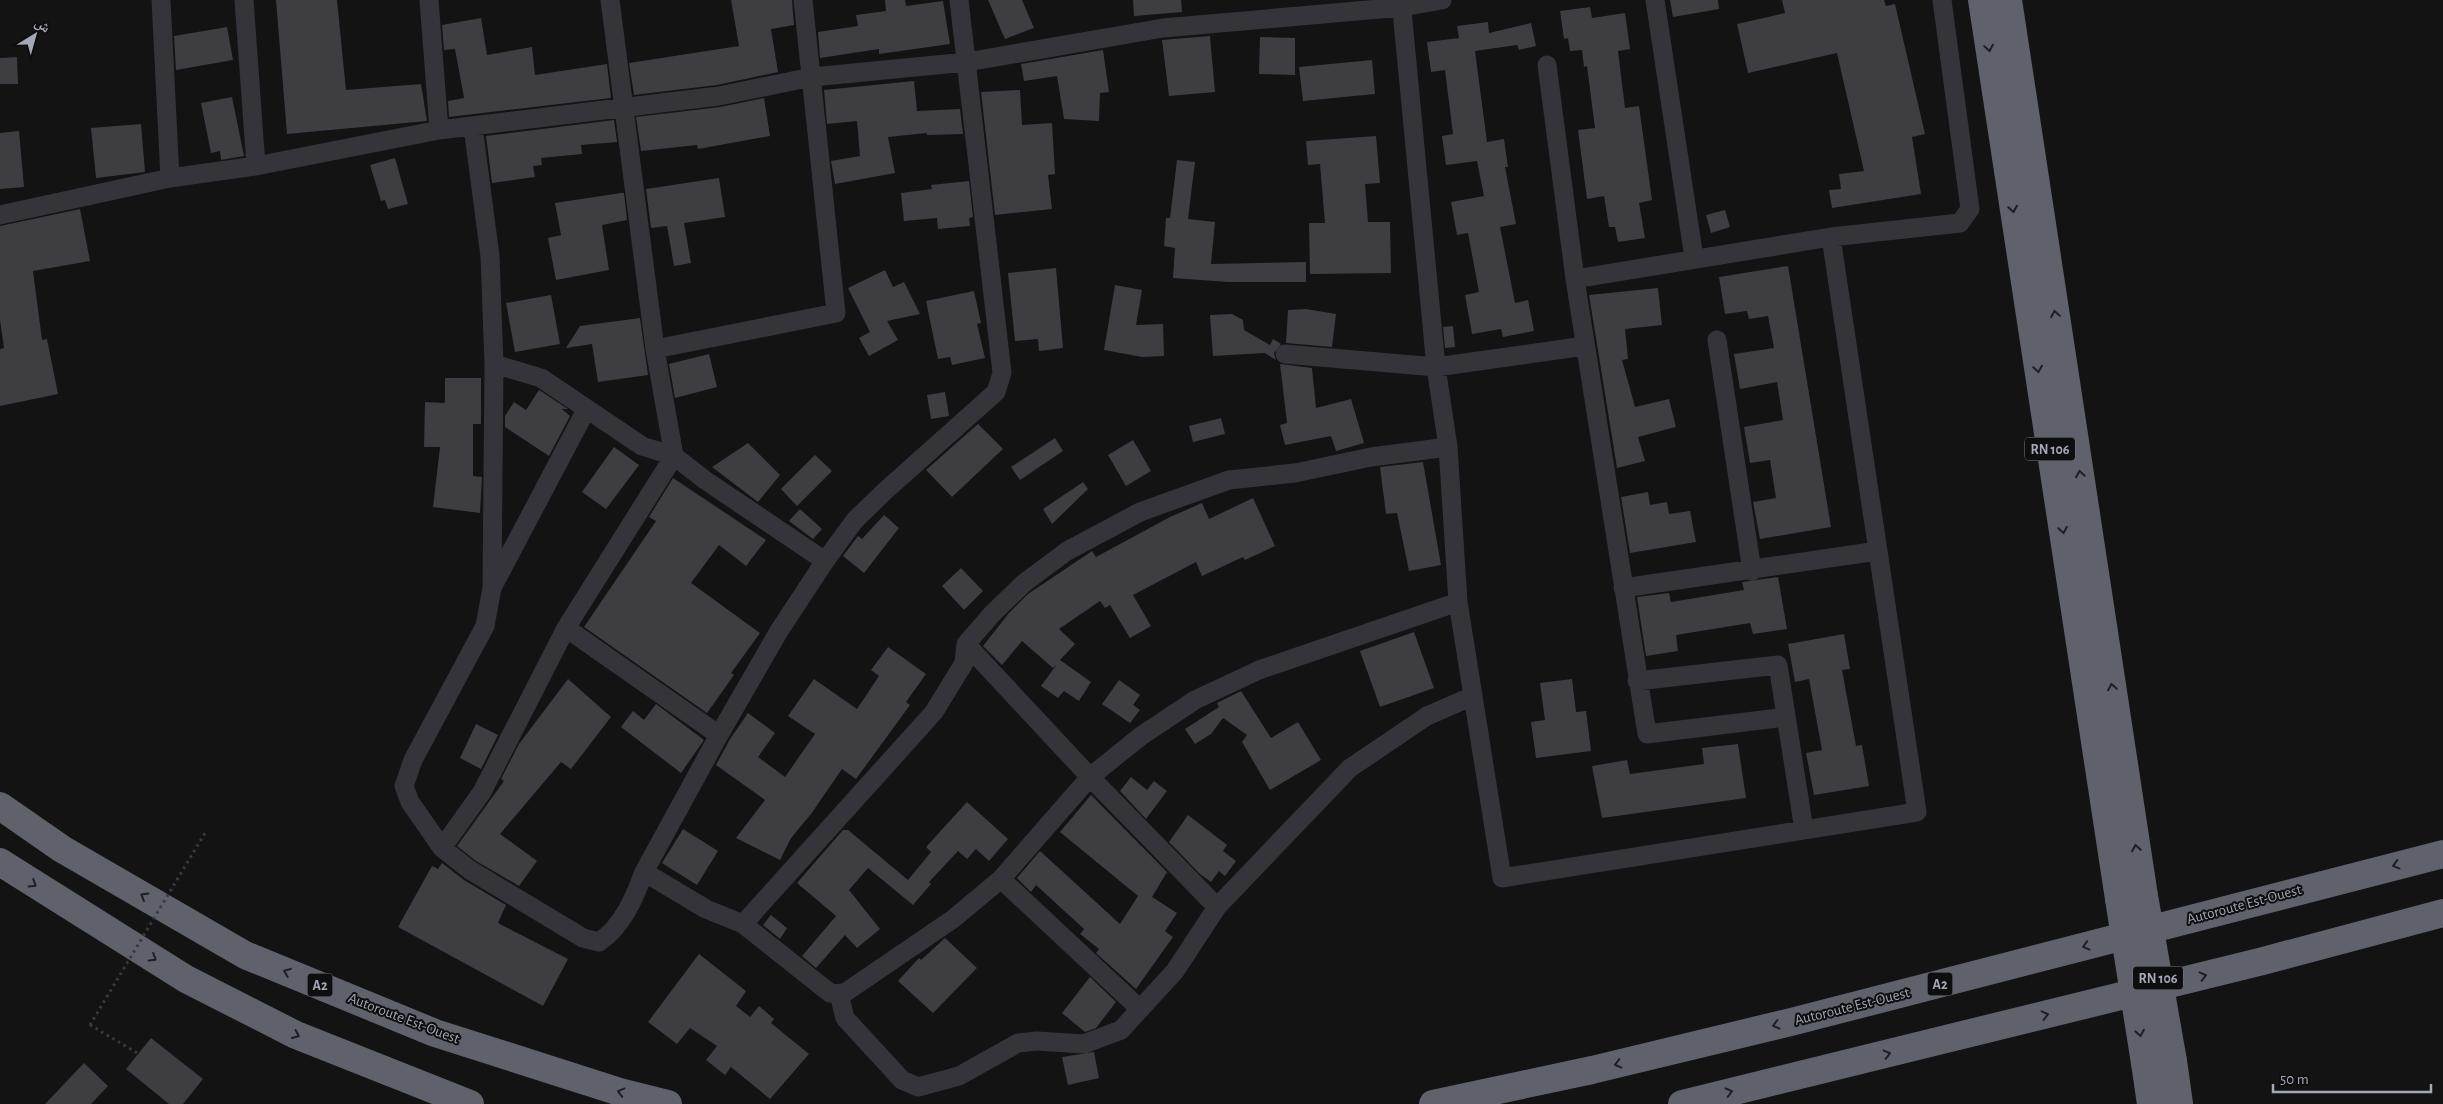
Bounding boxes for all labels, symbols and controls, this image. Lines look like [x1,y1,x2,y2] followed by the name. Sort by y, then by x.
[10,10,60,60] north arrow
[31,15,52,36] text: ش
[1983,45,1994,53] one-way arrow
[2008,204,2018,213] one-way arrow
[2051,309,2061,318] one-way arrow
[2032,366,2043,374] one-way arrow
[2025,438,2075,460] road number: RN 106
[2075,470,2085,479] one-way arrow
[2057,526,2067,534] one-way arrow
[2107,683,2118,691] one-way arrow
[2132,843,2142,852] one-way arrow
[2391,859,2400,870] one-way arrow
[28,878,37,888] one-way arrow
[2185,882,2303,927] street label: Autoroute Est-Ouest
[140,892,149,902] one-way arrow
[2082,940,2091,951] one-way arrow
[148,952,157,962] one-way arrow
[2133,966,2183,990] road number: RN 106
[283,968,292,978] one-way arrow
[2198,971,2207,982] one-way arrow
[1928,972,1952,996] road number: A2
[308,974,332,996] road number: A2
[1793,985,1911,1028] street label: Autoroute Est-Ouest
[346,990,462,1047] street label: Autoroute Est-Ouest
[2040,1010,2049,1021] one-way arrow
[1772,1019,1781,1030] one-way arrow
[291,1028,300,1039] one-way arrow
[2134,1030,2145,1038] one-way arrow
[1883,1049,1892,1060] one-way arrow
[1614,1058,1623,1069] one-way arrow
[2273,1062,2430,1094] scale bar
[2280,1072,2309,1087] text: 50 m
[1725,1087,1734,1098] one-way arrow
[617,1088,625,1098] one-way arrow

